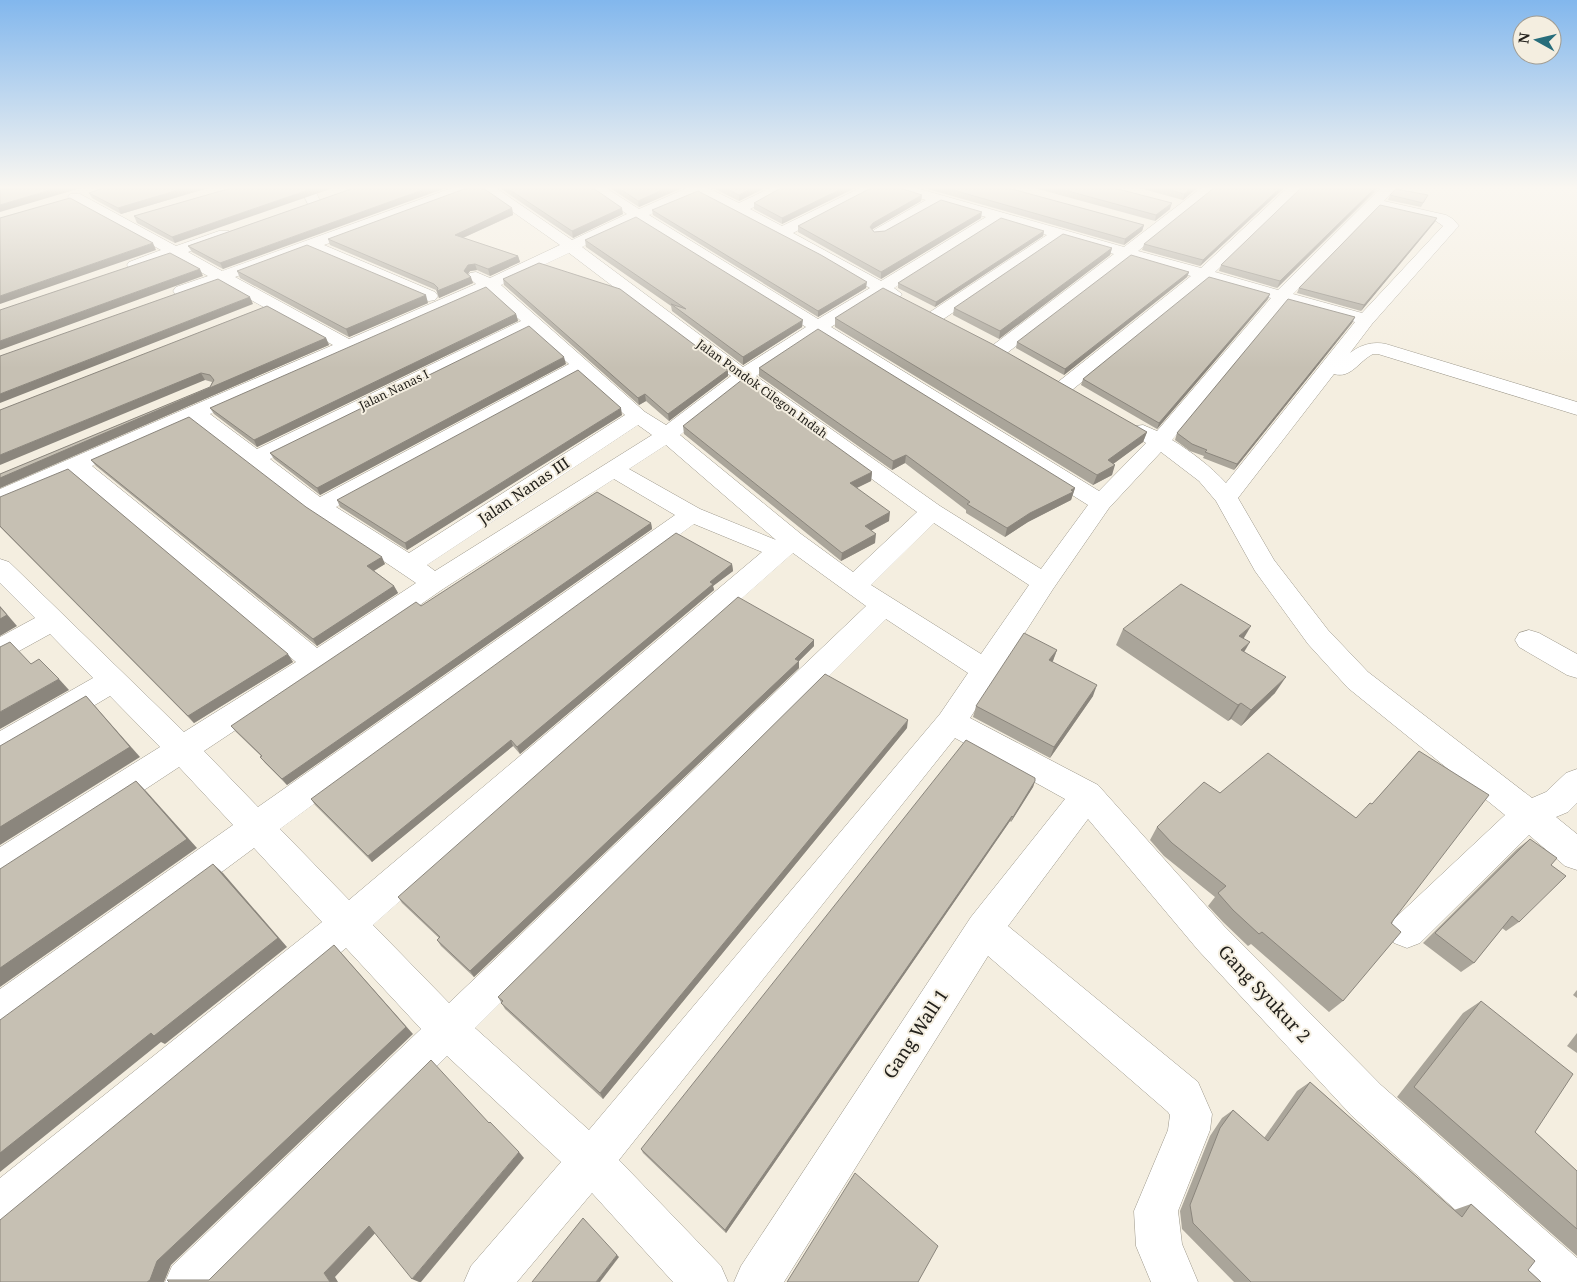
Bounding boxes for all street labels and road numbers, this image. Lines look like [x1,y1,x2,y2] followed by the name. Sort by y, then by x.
[692,335,832,442] street label: Jalan Pondok Cilegon Indah
[355,365,432,414] street label: Jalan Nanas I
[473,452,573,529] street label: Jalan Nanas III
[1213,939,1316,1047] street label: Gang Syukur 2
[877,984,953,1083] street label: Gang Wall 1

